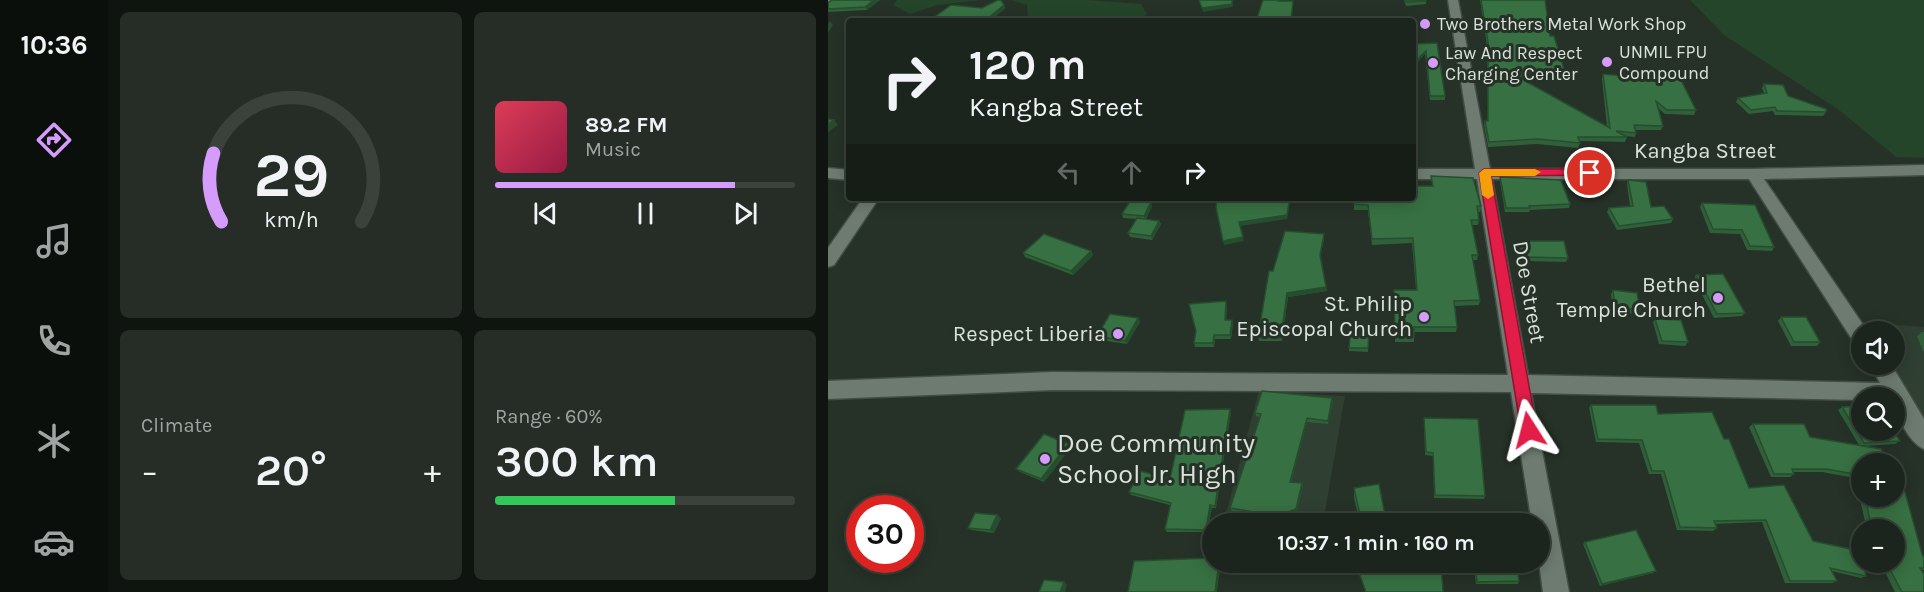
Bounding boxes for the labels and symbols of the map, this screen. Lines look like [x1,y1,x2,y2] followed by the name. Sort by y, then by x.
[1437,13,1686,35] place label: Two Brothers Metal Work Shop
[1418,17,1432,31] marker: Two Brothers Metal Work Shop
[1619,41,1710,84] place label: UNMIL FPU Compound
[1445,42,1583,85] place label: Law And Respect Charging Center
[1600,55,1614,69] marker: UNMIL FPU Compound
[1426,56,1440,70] marker: Law And Respect Charging Center
[1634,138,1776,164] street label: Kangba Street
[1564,147,1615,198] pin
[1507,239,1551,345] street label: Doe Street
[1557,272,1706,323] place label: Bethel Temple Church
[1236,291,1412,342] place label: St. Philip Episcopal Church
[1711,291,1725,305] marker: Bethel Temple Church
[1417,310,1431,324] marker: St. Philip Episcopal Church
[953,321,1106,347] place label: Respect Liberia
[1111,327,1125,341] marker: Respect Liberia
[1497,398,1561,462] position arrow
[1057,427,1256,490] place label: Doe Community School Jr. High
[1038,452,1052,466] marker: Doe Community School Jr. High
[846,495,924,573] speed limit sign: 30

